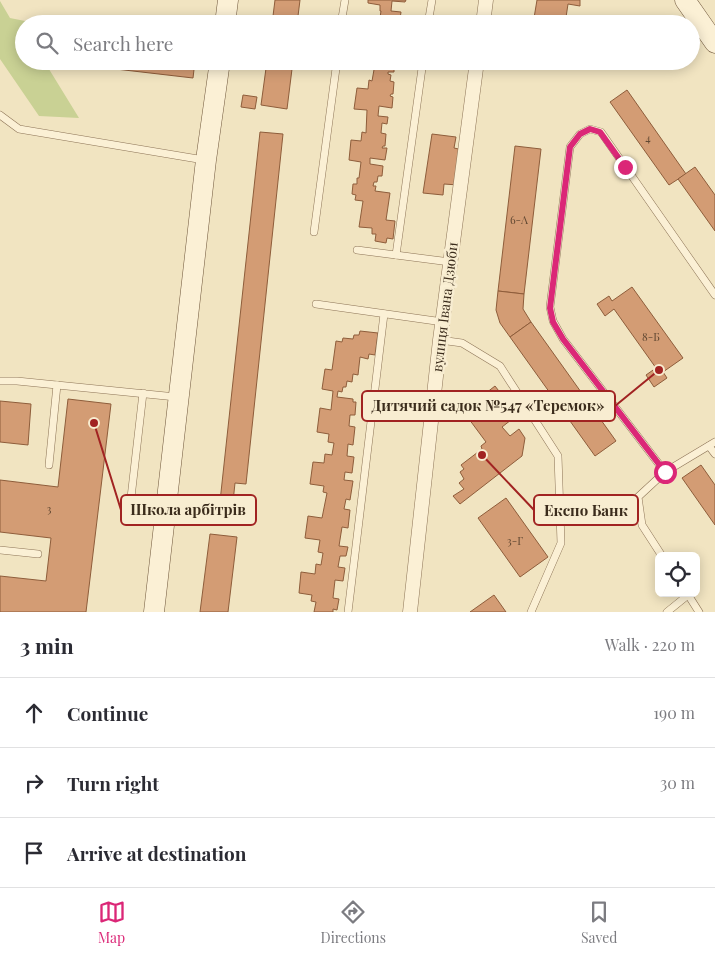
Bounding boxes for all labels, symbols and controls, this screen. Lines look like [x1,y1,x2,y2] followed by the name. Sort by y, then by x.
[15,15,700,70] search box
[33,29,61,57] icon: search
[73,30,173,56] text: Search here
[645,130,651,145] house number: 4
[614,156,637,179] route end
[510,212,528,227] house number: 6-А
[427,241,462,373] street label: вулиця Івана Дзюби
[642,329,660,344] house number: 8-Б
[362,391,615,421] callout: Дитячий садок №547 «Теремок»
[371,395,605,415] text: Дитячий садок №547 «Теремок»
[654,461,677,484] route start
[121,495,256,525] callout: Школа арбітрів
[534,495,638,525] callout: Експо Банк
[130,499,246,519] text: Школа арбітрів
[544,500,629,520] text: Експо Банк
[47,501,52,516] house number: 3
[507,533,523,548] house number: 3-Г
[655,552,700,597] map controls
[655,552,700,597] button: locate
[20,631,74,659] text: 3 min
[605,634,695,655] text: Walk · 220 m
[20,699,48,727] icon: ahead
[67,700,148,726] text: Continue
[653,702,695,723] text: 190 m
[20,769,48,797] icon: right
[67,770,159,796] text: Turn right
[660,772,695,793] text: 30 m
[20,839,48,867] icon: arrive
[67,840,247,866] text: Arrive at destination
[98,898,126,947] tab: Map
[321,898,386,947] tab: Directions
[581,898,617,947] tab: Saved

